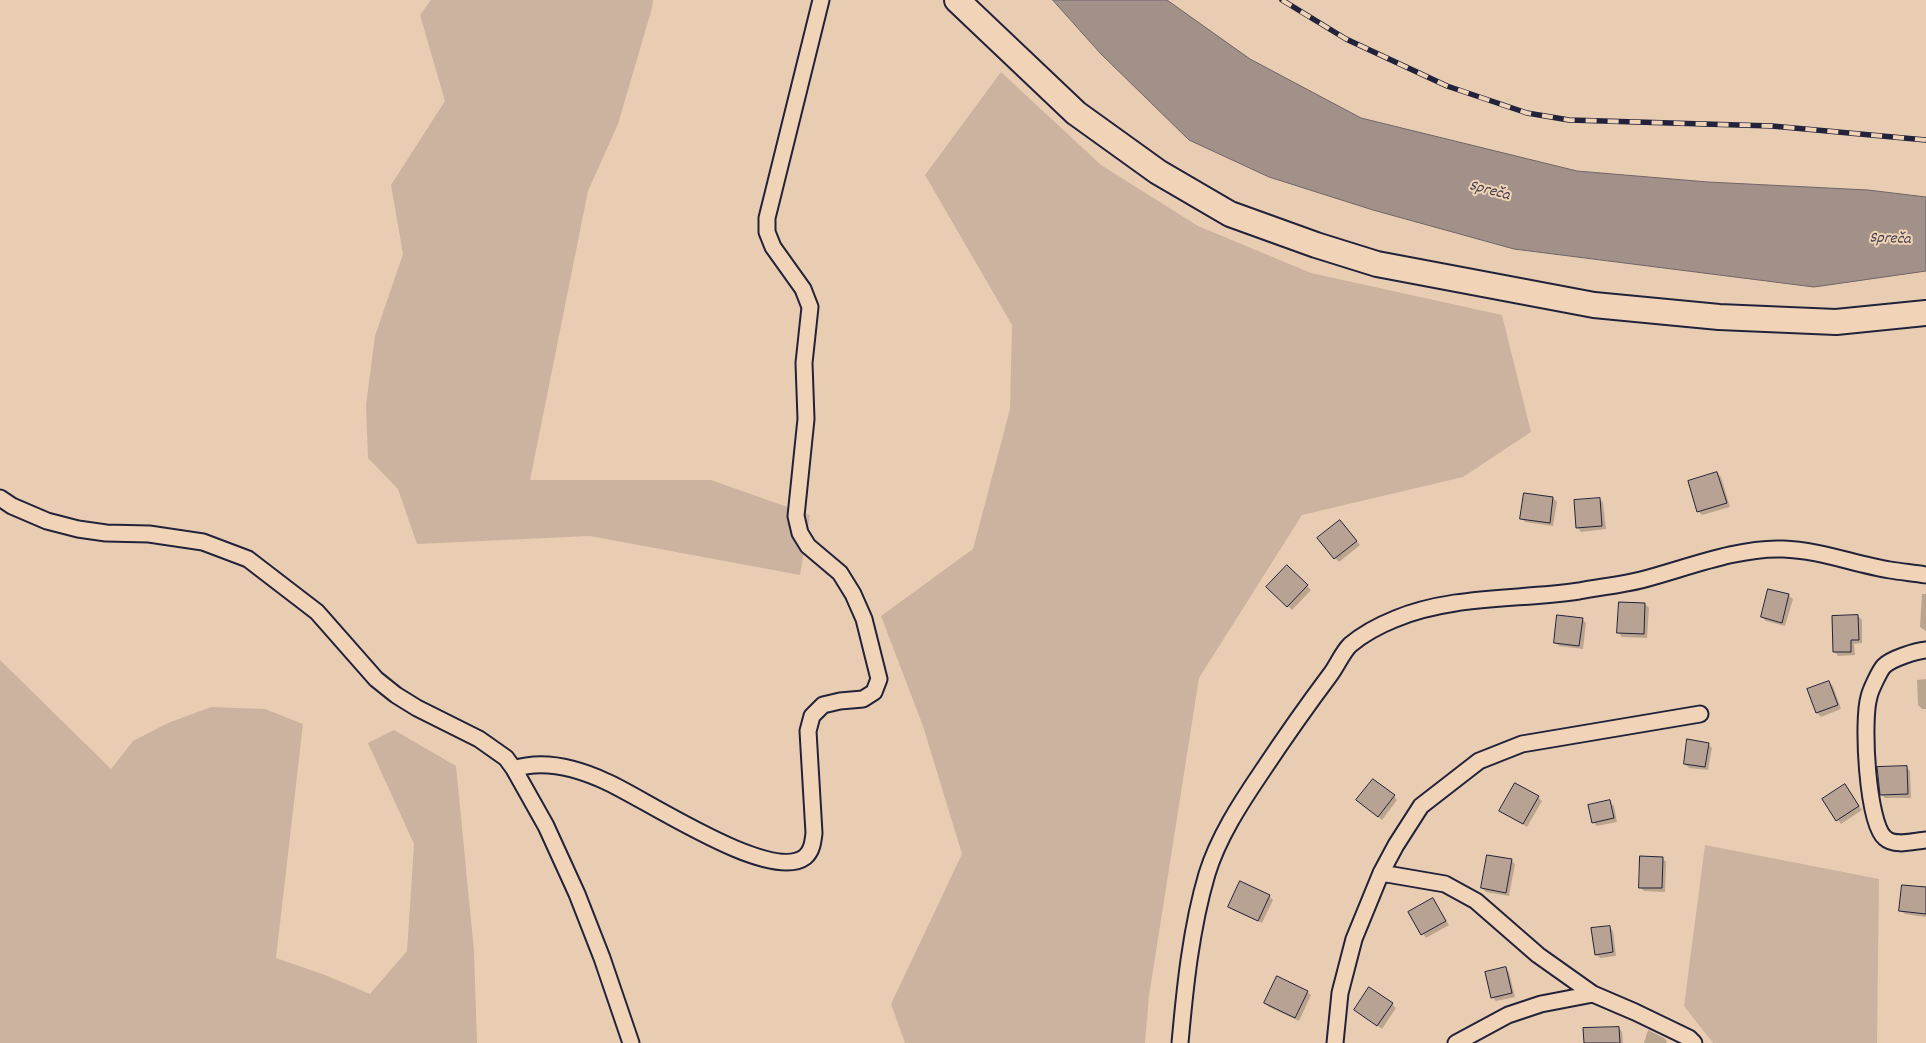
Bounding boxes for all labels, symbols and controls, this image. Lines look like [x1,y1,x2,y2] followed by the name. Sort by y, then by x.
[1467,177,1511,207] water label: Spreča
[1869,230,1911,250] water label: Spreča

